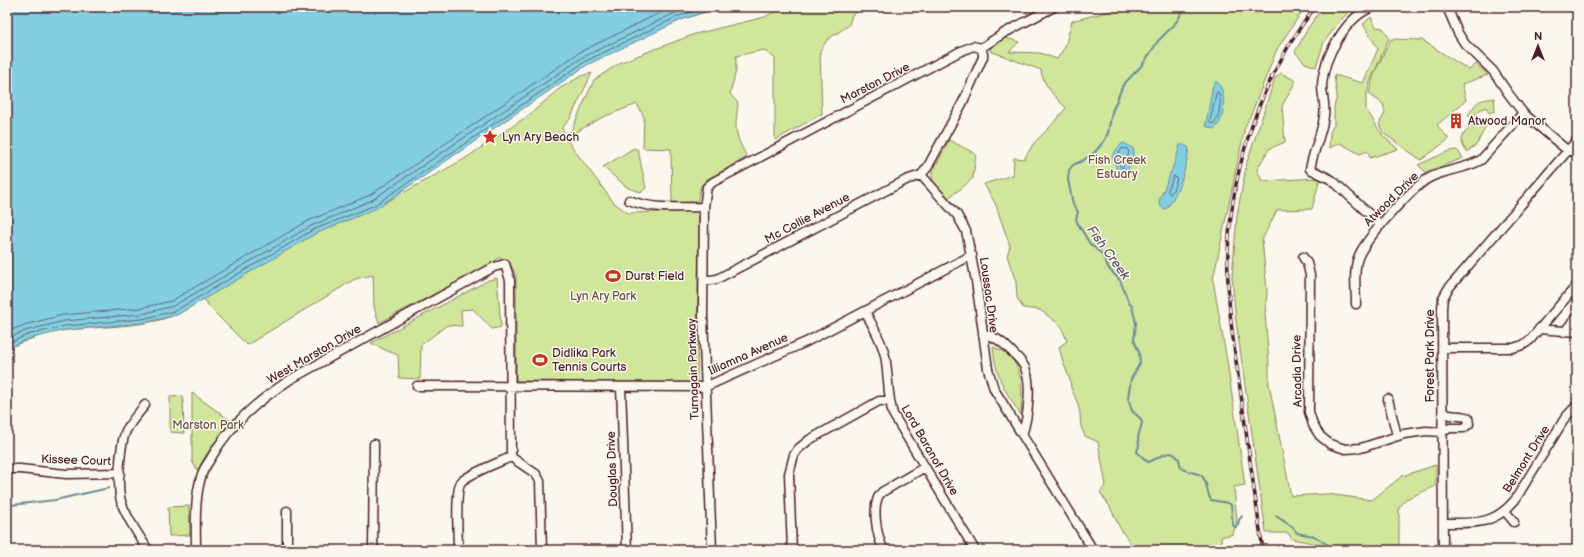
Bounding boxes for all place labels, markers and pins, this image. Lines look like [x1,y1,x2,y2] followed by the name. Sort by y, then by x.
[1447,112,1465,130] building icon: Atwood Manor
[1468,114,1546,129] place label: Atwood Manor
[481,128,499,146] place icon: Lyn Ary Beach
[502,130,580,145] place label: Lyn Ary Beach
[604,267,622,285] sports icon: Durst Field
[625,269,684,284] place label: Durst Field
[552,346,627,375] place label: Didlika Park Tennis Courts
[531,351,549,369] sports icon: Didlika Park Tennis Courts

